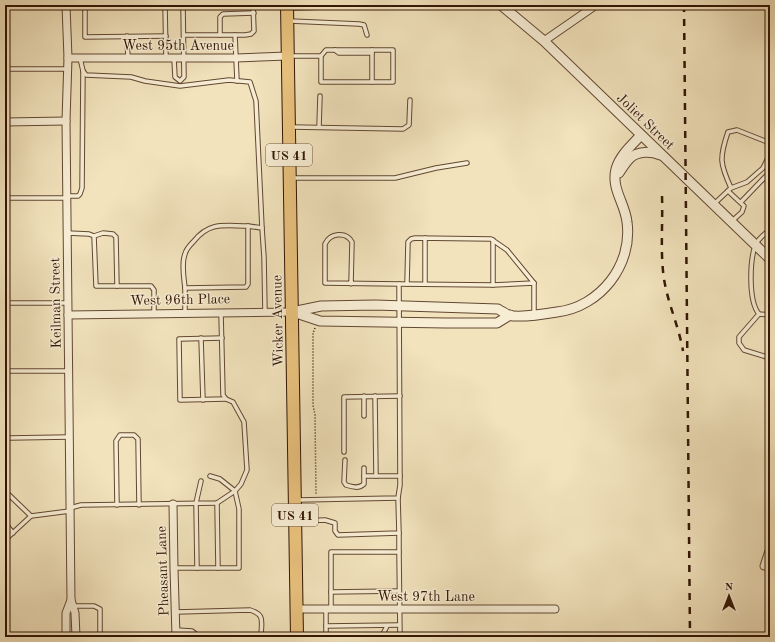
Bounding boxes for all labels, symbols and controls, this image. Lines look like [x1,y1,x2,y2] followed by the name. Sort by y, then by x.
[122,39,234,53] street label: West 95th Avenue
[614,91,677,153] street label: Joliet Street
[266,144,312,166] road number: US 41
[48,257,64,349] street label: Keilman Street
[270,275,286,367] street label: Wicker Avenue
[130,292,230,308] street label: West 96th Place
[272,504,318,526] road number: US 41
[154,526,172,616] street label: Pheasant Lane
[709,576,749,616] north arrow
[725,582,734,593] text: N
[377,590,475,604] street label: West 97th Lane

